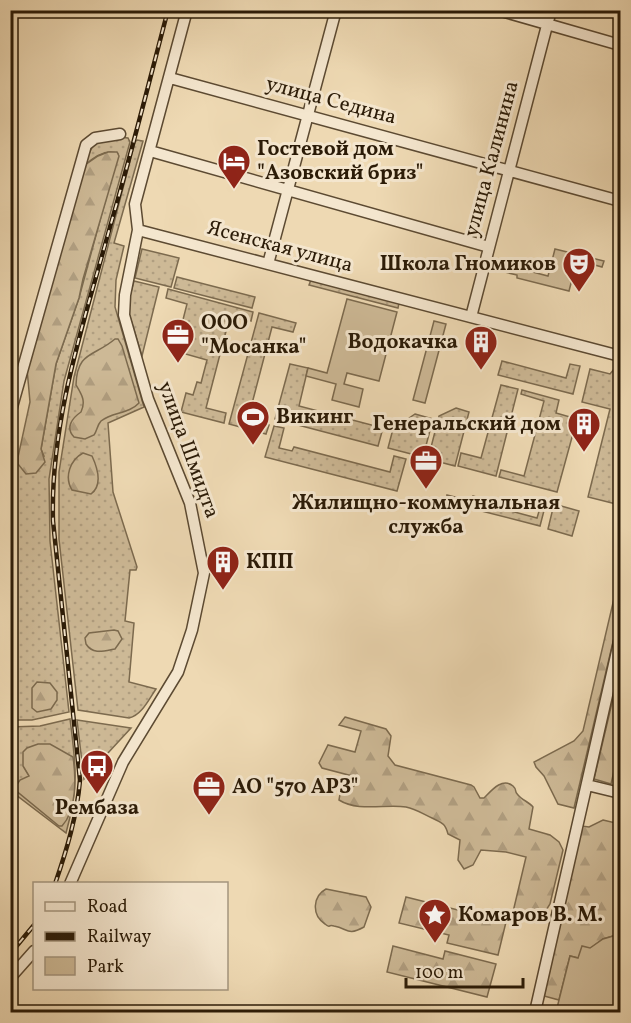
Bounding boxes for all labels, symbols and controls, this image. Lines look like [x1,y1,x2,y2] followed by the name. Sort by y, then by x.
[262,70,400,132] street label: улица Седина
[457,78,527,240] street label: улица Калинина
[257,135,423,188] place label: Гостевой дом "Азовский бриз"
[216,143,252,190] hotel icon: Гостевой дом "Азовский бриз"
[204,214,356,280] street label: Ясенская улица
[561,246,597,293] theatre icon: Школа Гномиков
[380,250,556,279] place label: Школа Гномиков
[201,309,306,362] place label: ООО "Мосанка"
[160,317,196,364] office icon: ООО "Мосанка"
[463,324,499,371] building icon: Водокачка
[347,328,458,357] place label: Водокачка
[150,377,226,523] street label: улица Шмидта
[235,399,271,446] sports icon: Викинг
[276,403,353,432] place label: Викинг
[566,406,602,453] building icon: Генеральский дом
[372,410,561,439] place label: Генеральский дом
[408,443,444,490] office icon: Жилищно-коммунальная служба
[292,489,560,542] place label: Жилищно-коммунальная служба
[205,544,241,591] building icon: КПП
[246,548,294,577] place label: КПП
[79,748,115,795] bus stop icon: Рембаза
[191,769,227,816] office icon: АО "570 АРЗ"
[232,773,359,802] place label: АО "570 АРЗ"
[55,794,139,823] place label: Рембаза
[33,882,228,990] legend
[87,895,128,920] text: Road
[417,897,453,944] place icon: Комаров В. М.
[458,901,603,930] place label: Комаров В. М.
[87,925,151,950] text: Railway
[406,951,523,989] scale bar
[87,955,124,980] text: Park
[415,961,464,986] text: 100 m

